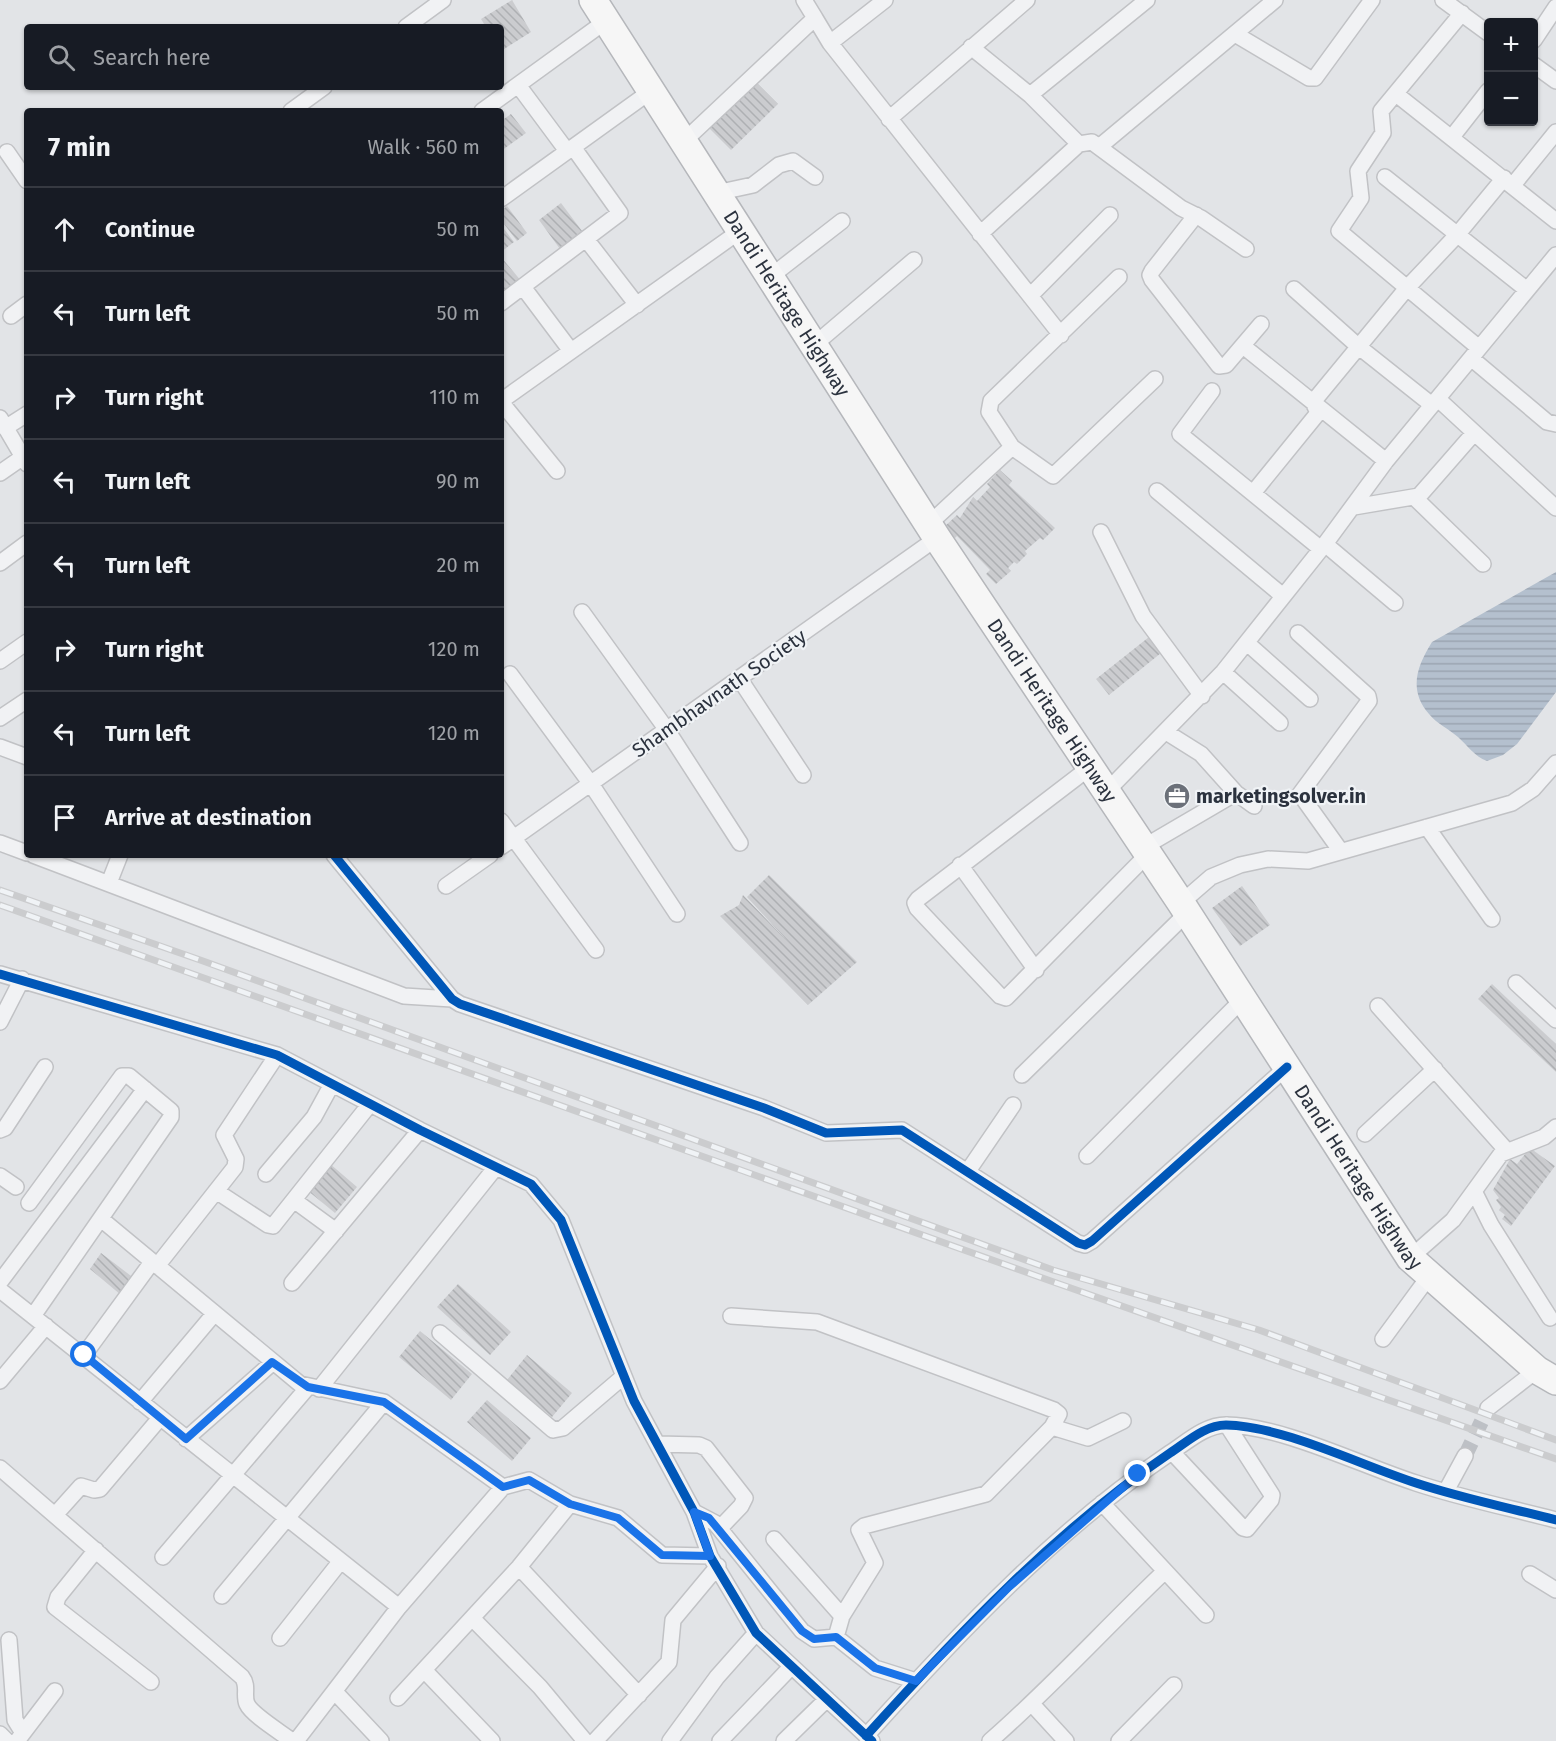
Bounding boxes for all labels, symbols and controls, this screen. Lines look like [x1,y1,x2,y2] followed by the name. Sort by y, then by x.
[1484,18,1538,126] map controls
[1484,18,1538,72] button: +
[24,24,504,90] search box
[45,41,78,74] icon: search
[93,44,211,71] text: Search here
[1484,72,1538,126] button: −
[48,132,111,163] text: 7 min
[368,135,480,159] text: Walk · 560 m
[719,206,855,401] street label: Dandi Heritage Highway
[48,213,81,246] icon: ahead
[105,216,195,243] text: Continue
[436,217,480,241] text: 50 m
[48,297,81,330] icon: left
[105,300,190,327] text: Turn left
[436,301,480,325] text: 50 m
[48,381,81,414] icon: right
[105,384,204,411] text: Turn right
[429,385,480,409] text: 110 m
[48,465,81,498] icon: left
[105,468,190,495] text: Turn left
[436,469,480,493] text: 90 m
[48,549,81,582] icon: left
[105,552,190,579] text: Turn left
[437,553,480,577] text: 20 m
[982,614,1122,807] street label: Dandi Heritage Highway
[627,624,811,762] street label: Shambhavnath Society
[48,633,81,666] icon: right
[105,636,204,663] text: Turn right
[428,637,480,661] text: 120 m
[48,717,81,750] icon: left
[105,720,190,747] text: Turn left
[428,721,480,745] text: 120 m
[1162,781,1192,811] office icon: marketingsolver.in
[1196,784,1366,808] place label: marketingsolver.in
[48,801,81,834] icon: arrive
[105,804,312,831] text: Arrive at destination
[1289,1080,1427,1275] street label: Dandi Heritage Highway
[70,1341,96,1367] route start
[1124,1460,1150,1486] route end

